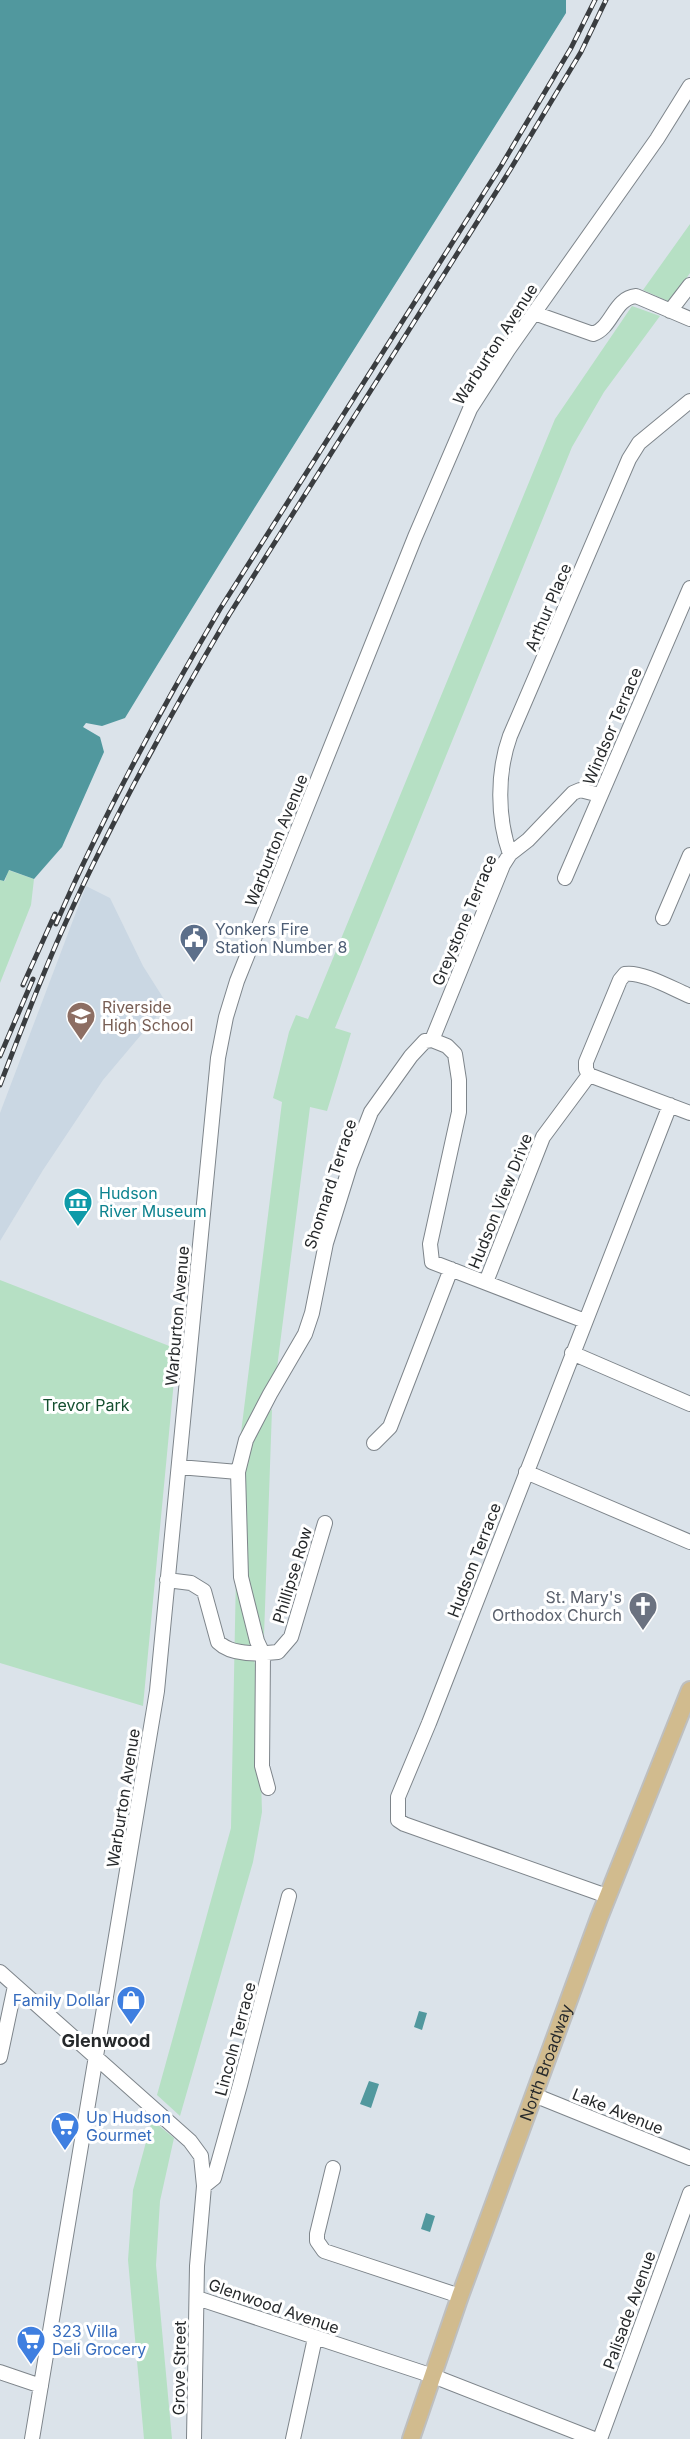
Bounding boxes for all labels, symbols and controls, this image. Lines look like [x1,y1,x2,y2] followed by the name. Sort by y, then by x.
[448,280,542,408] street label: Warburton Avenue
[521,560,575,654] street label: Arthur Place
[578,664,646,788] street label: Windsor Terrace
[240,771,312,909] street label: Warburton Avenue
[427,852,501,988] street label: Greystone Terrace
[215,919,347,957] place label: Yonkers Fire Station Number 8
[178,922,210,964] public building icon: Yonkers Fire Station Number 8
[102,997,193,1035] place label: Riverside High School
[65,1000,97,1042] school or university icon: Riverside High School
[300,1117,360,1251] street label: Shonnard Terrace
[464,1130,536,1272] street label: Hudson View Drive
[99,1183,207,1221] place label: Hudson River Museum
[62,1186,94,1228] museum icon: Hudson River Museum
[161,1245,193,1387] street label: Warburton Avenue
[42,1395,130,1415] park label: Trevor Park
[443,1500,505,1620] street label: Hudson Terrace
[268,1524,316,1626] street label: Phillipse Row
[492,1587,622,1625] place label: St. Mary's Orthodox Church
[627,1590,659,1632] church icon: St. Mary's Orthodox Church
[102,1727,144,1869] street label: Warburton Avenue
[210,1980,260,2098] street label: Lincoln Terrace
[115,1984,147,2026] shop icon: Family Dollar
[13,1990,110,2010] place label: Family Dollar
[515,2001,576,2124] street label: North Broadway
[62,2030,150,2051] district label: Glenwood
[570,2084,666,2138] street label: Lake Avenue
[86,2107,171,2145] place label: Up Hudson Gourmet
[49,2110,81,2152] supermarket icon: Up Hudson Gourmet
[598,2248,660,2372] street label: Palisade Avenue
[206,2274,342,2338] street label: Glenwood Avenue
[52,2321,146,2359] place label: 323 Villa Deli Grocery
[168,2321,190,2415] street label: Grove Street
[15,2324,47,2366] supermarket icon: 323 Villa Deli Grocery

